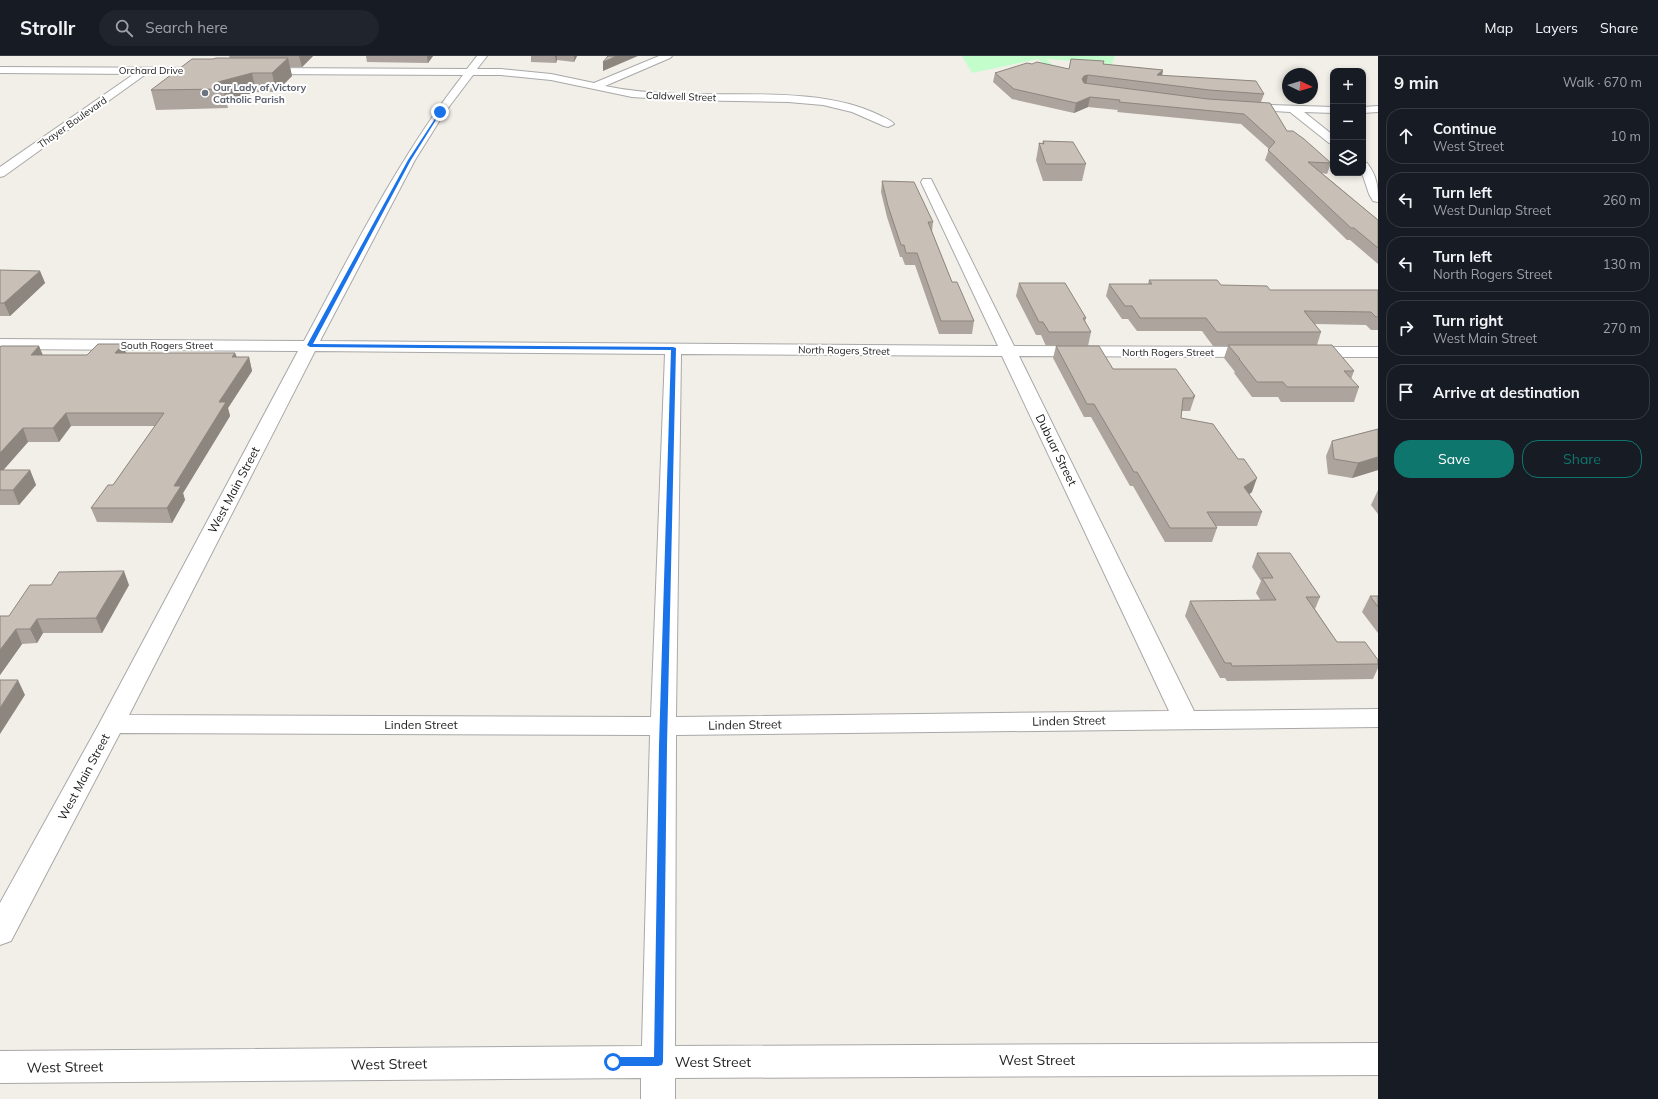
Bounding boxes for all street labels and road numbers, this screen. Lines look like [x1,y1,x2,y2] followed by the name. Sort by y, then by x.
[119,64,183,77] street label: Orchard Drive
[646,89,717,104] street label: Caldwell Street
[35,94,109,151] street label: Thayer Boulevard
[121,339,214,352] street label: South Rogers Street
[798,343,891,358] street label: North Rogers Street
[1122,346,1214,359] street label: North Rogers Street
[1033,411,1080,488] street label: Dubuar Street
[204,444,263,536] street label: West Main Street
[1032,712,1106,729] street label: Linden Street
[708,716,782,733] street label: Linden Street
[384,717,458,732] street label: Linden Street
[54,731,113,823] street label: West Main Street
[999,1051,1075,1069] street label: West Street
[675,1053,751,1071] street label: West Street
[351,1054,427,1074] street label: West Street
[27,1057,103,1077] street label: West Street

